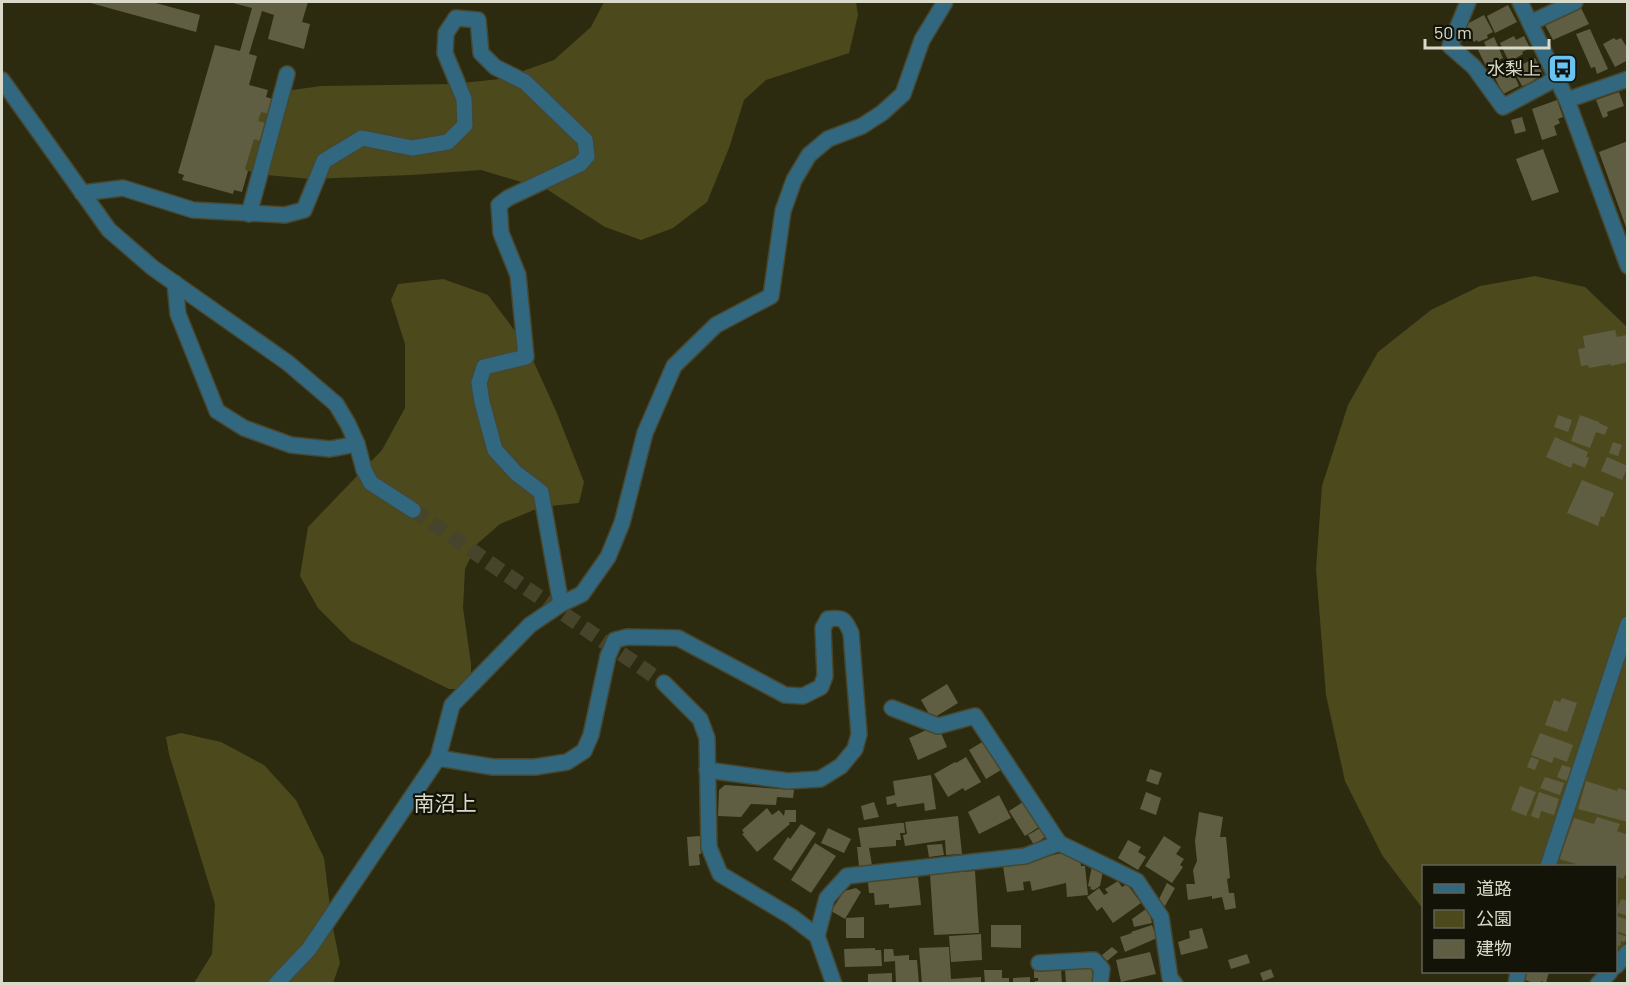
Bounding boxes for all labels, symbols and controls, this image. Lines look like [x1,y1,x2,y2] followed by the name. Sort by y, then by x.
[1425,12,1550,50] scale bar
[1434,21,1472,43] text: 50 m
[1546,52,1578,84] bus stop icon: 水梨上
[1487,57,1541,79] place label: 水梨上
[414,790,477,815] district label: 南沼上
[1422,865,1617,973] legend
[1476,877,1512,899] text: 道路
[1476,907,1512,929] text: 公園
[1476,937,1512,959] text: 建物

